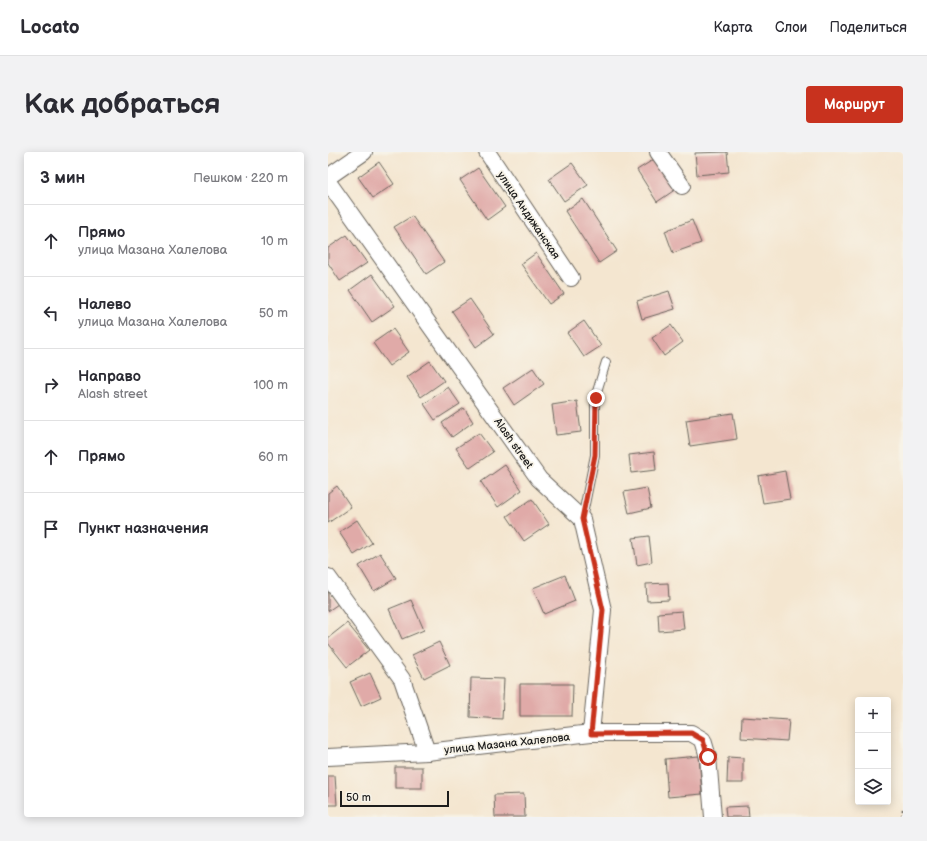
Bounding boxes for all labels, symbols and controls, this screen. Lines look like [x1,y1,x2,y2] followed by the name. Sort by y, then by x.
[20,16,80,39] text: Locato
[713,19,753,36] text: Карта
[775,19,807,36] text: Слои
[829,19,907,36] text: Поделиться
[806,86,903,123] button: Маршрут
[24,88,221,121] text: Как добраться
[40,168,85,188] text: 3 мин
[494,169,563,262] street label: улица Андижанская
[193,170,288,186] text: Пешком · 220 m
[78,223,125,242] text: Прямо
[40,230,62,252] icon: ahead
[261,233,288,249] text: 10 m
[78,242,227,258] text: улица Мазана Халелова
[78,295,131,314] text: Налево
[40,302,62,324] icon: left
[259,305,288,321] text: 50 m
[78,314,227,330] text: улица Мазана Халелова
[78,367,141,386] text: Направо
[40,374,62,396] icon: right
[253,377,288,393] text: 100 m
[78,386,148,402] text: Alash street
[587,389,605,407] route end
[491,415,536,472] street label: Alash street
[40,446,62,468] icon: ahead
[78,447,125,466] text: Прямо
[258,449,288,465] text: 60 m
[40,518,62,540] icon: arrive
[78,519,209,538] text: Пункт назначения
[855,697,891,805] map controls
[855,697,891,733] button: +
[444,730,571,757] street label: улица Мазана Халелова
[855,733,891,769] button: −
[699,748,717,766] route start
[855,769,891,805] button: layers
[340,789,449,808] scale bar
[346,791,371,804] text: 50 m

